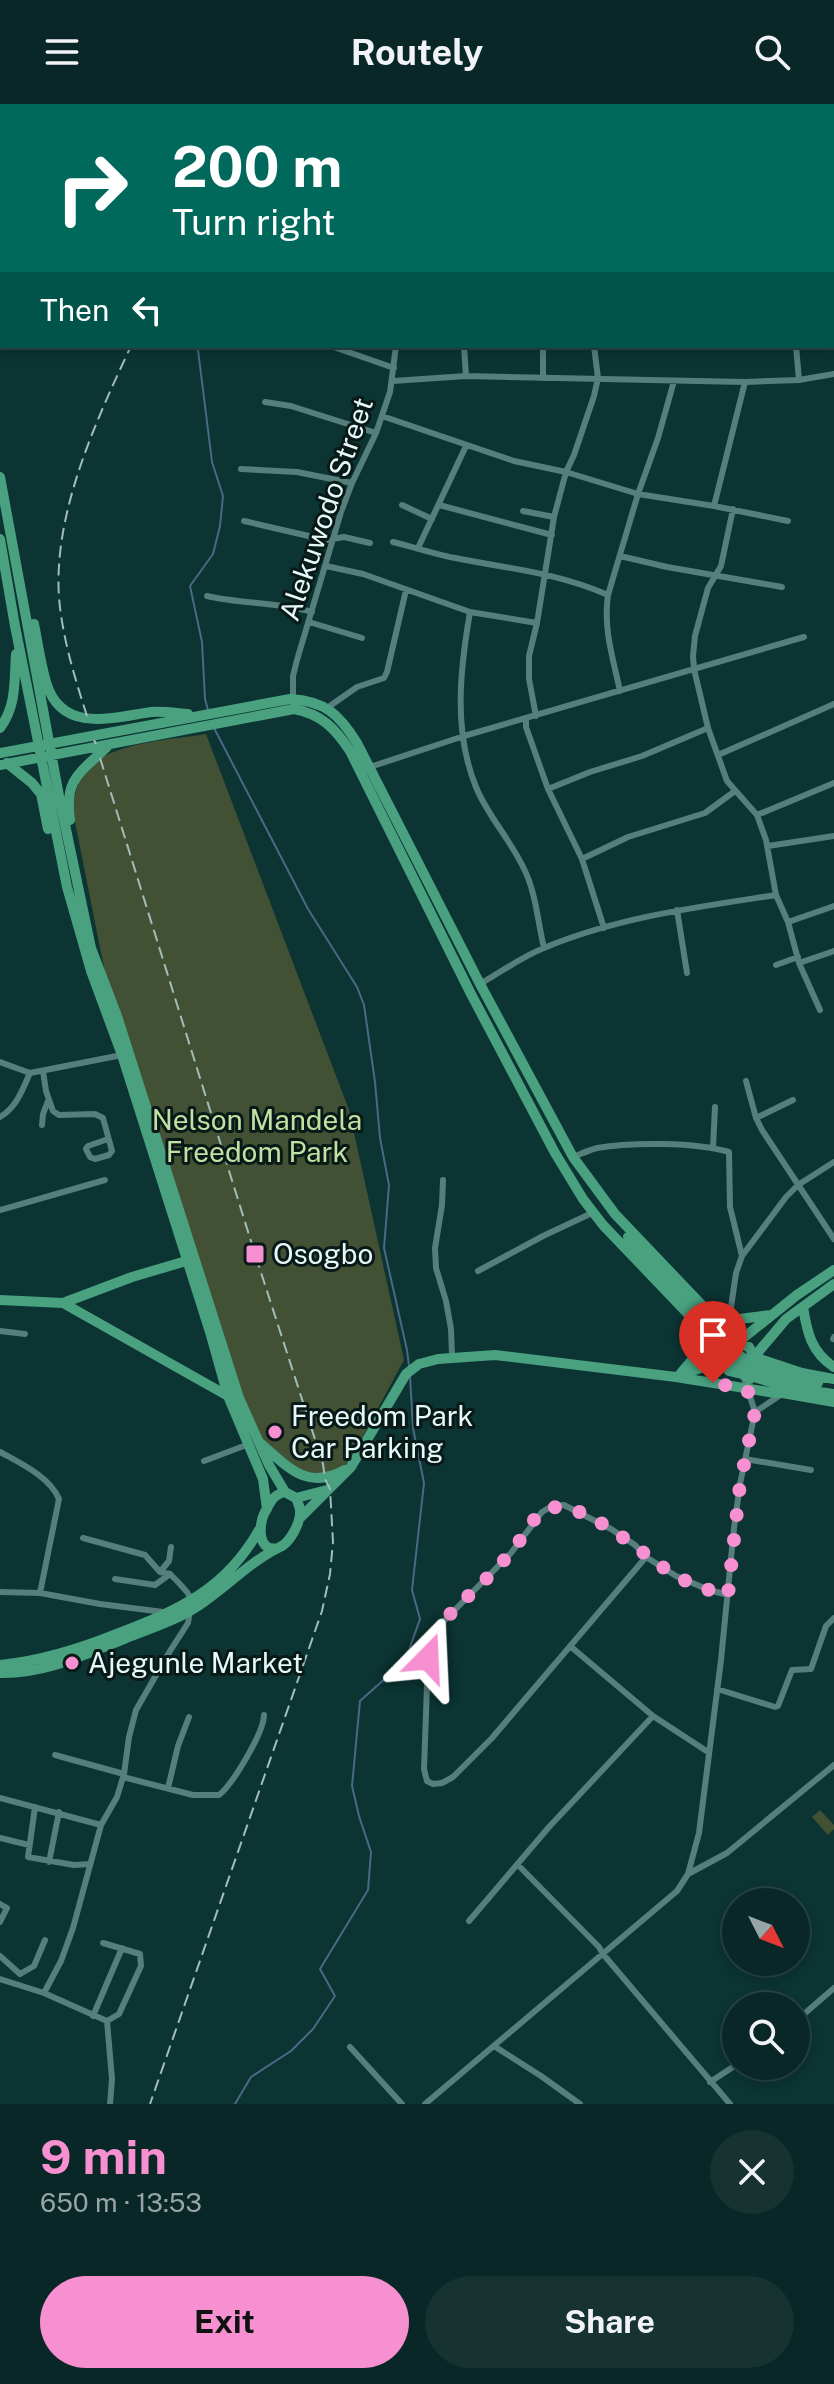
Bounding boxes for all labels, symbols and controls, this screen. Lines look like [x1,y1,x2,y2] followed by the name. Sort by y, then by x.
[40,30,84,74] icon: menu
[750,30,794,74] icon: search
[351,31,483,73] text: Routely
[172,134,342,200] text: 200 m
[40,136,144,240] icon: right
[172,201,335,243] text: Turn right
[125,288,169,332] icon: left
[40,292,109,328] text: Then
[272,393,379,625] street label: Alekuwodo Street
[152,1103,362,1168] park label: Nelson Mandela Freedom Park
[273,1237,373,1270] place label: Osogbo
[244,1243,266,1265] marker: Osogbo
[679,1301,747,1383] pin
[691,1313,735,1357] icon: arrive
[291,1399,473,1464] place label: Freedom Park Car Parking
[266,1423,284,1441] marker: Freedom Park Car Parking
[386,1616,470,1700] position arrow
[88,1646,303,1679] place label: Ajegunle Market
[63,1654,81,1672] marker: Ajegunle Market
[722,1888,810,1976] north arrow
[722,1888,810,2080] map controls
[722,1992,810,2080] button: search
[40,2128,167,2185] text: 9 min
[710,2130,794,2214] button: close
[40,2187,202,2218] text: 650 m · 13:53
[40,2276,409,2368] button: Exit
[425,2276,794,2368] button: Share

